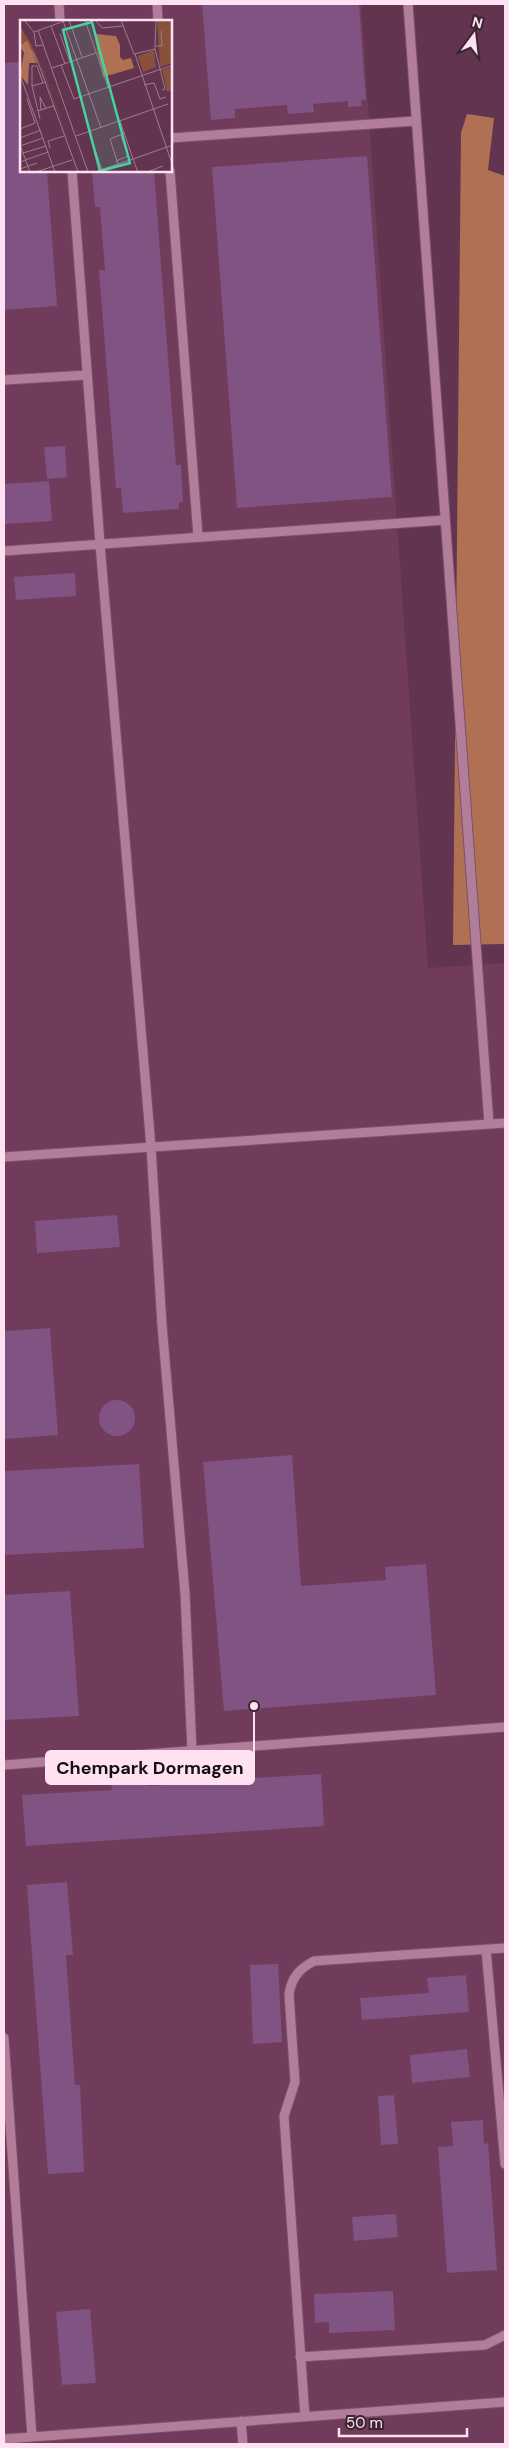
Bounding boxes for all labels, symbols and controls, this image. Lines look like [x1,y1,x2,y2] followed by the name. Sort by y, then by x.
[449,10,499,60] north arrow
[470,12,485,32] text: N
[20,20,172,172] inset map
[46,1751,254,1784] callout: Chempark Dormagen
[56,1756,244,1780] text: Chempark Dormagen
[339,2406,466,2438] scale bar
[346,2413,383,2433] text: 50 m

